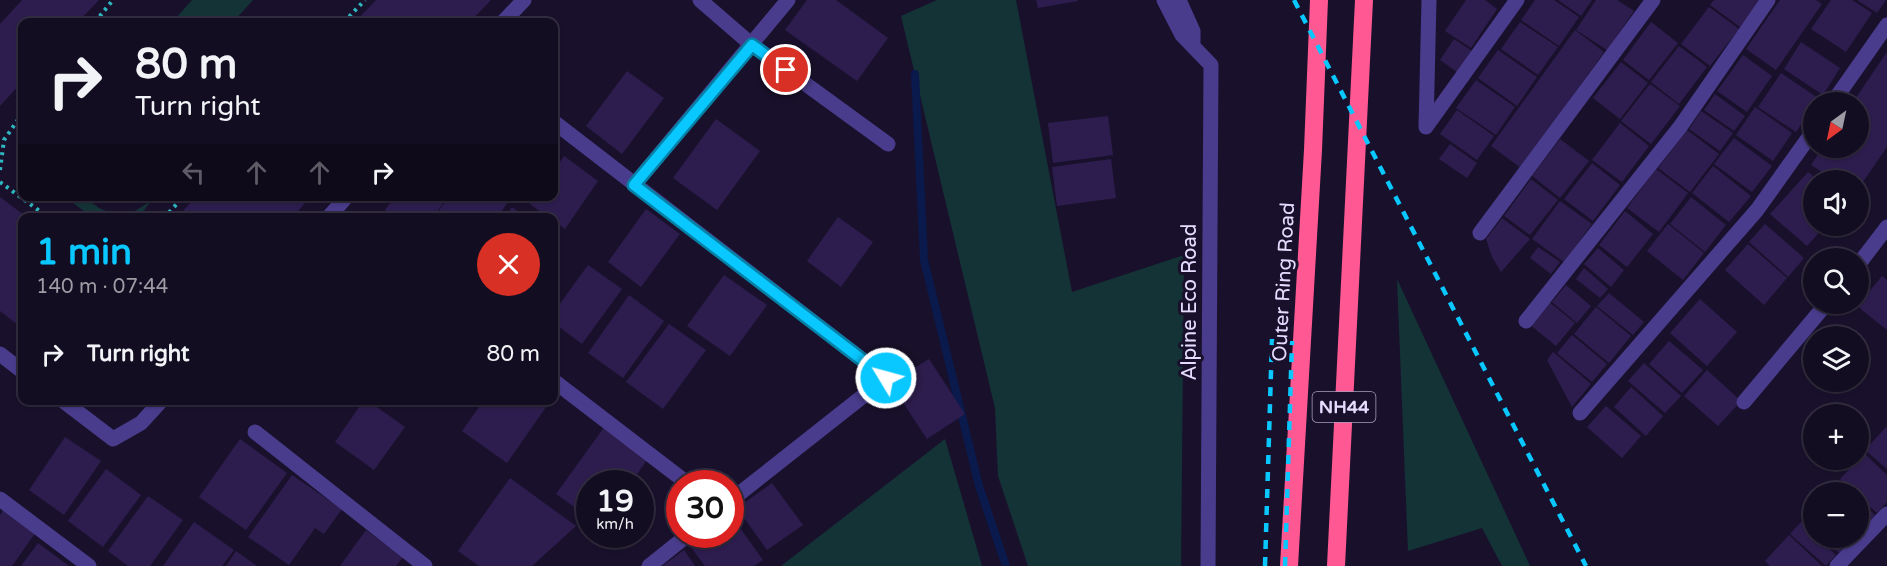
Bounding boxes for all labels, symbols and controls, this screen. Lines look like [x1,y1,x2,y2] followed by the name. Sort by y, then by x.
[135,39,237,90] text: 80 m
[36,42,114,120] icon: right
[760,44,811,95] pin
[769,53,802,86] icon: arrive
[135,90,261,123] text: Turn right
[1803,92,1869,158] north arrow
[1803,92,1869,548] map controls
[177,156,210,189] icon: left
[240,156,273,189] icon: ahead
[303,156,336,189] icon: ahead
[366,156,399,189] icon: right
[1803,170,1869,236] button: sound
[1268,202,1300,362] street label: Outer Ring Road
[1178,224,1202,380] street label: Alpine Eco Road
[36,231,132,274] text: 1 min
[477,233,540,296] button: close
[1803,248,1869,314] button: search
[36,275,168,299] text: 140 m · 07:44
[1803,326,1869,392] button: layers
[36,338,69,371] icon: right
[87,341,189,367] text: Turn right
[486,341,540,367] text: 80 m
[854,346,918,410] position arrow
[1312,392,1376,422] road number: NH44
[1803,404,1869,470] button: +
[666,470,744,548] speed limit sign: 30
[1803,482,1869,548] button: −
[596,483,634,520] text: 19
[596,515,634,533] text: km/h

